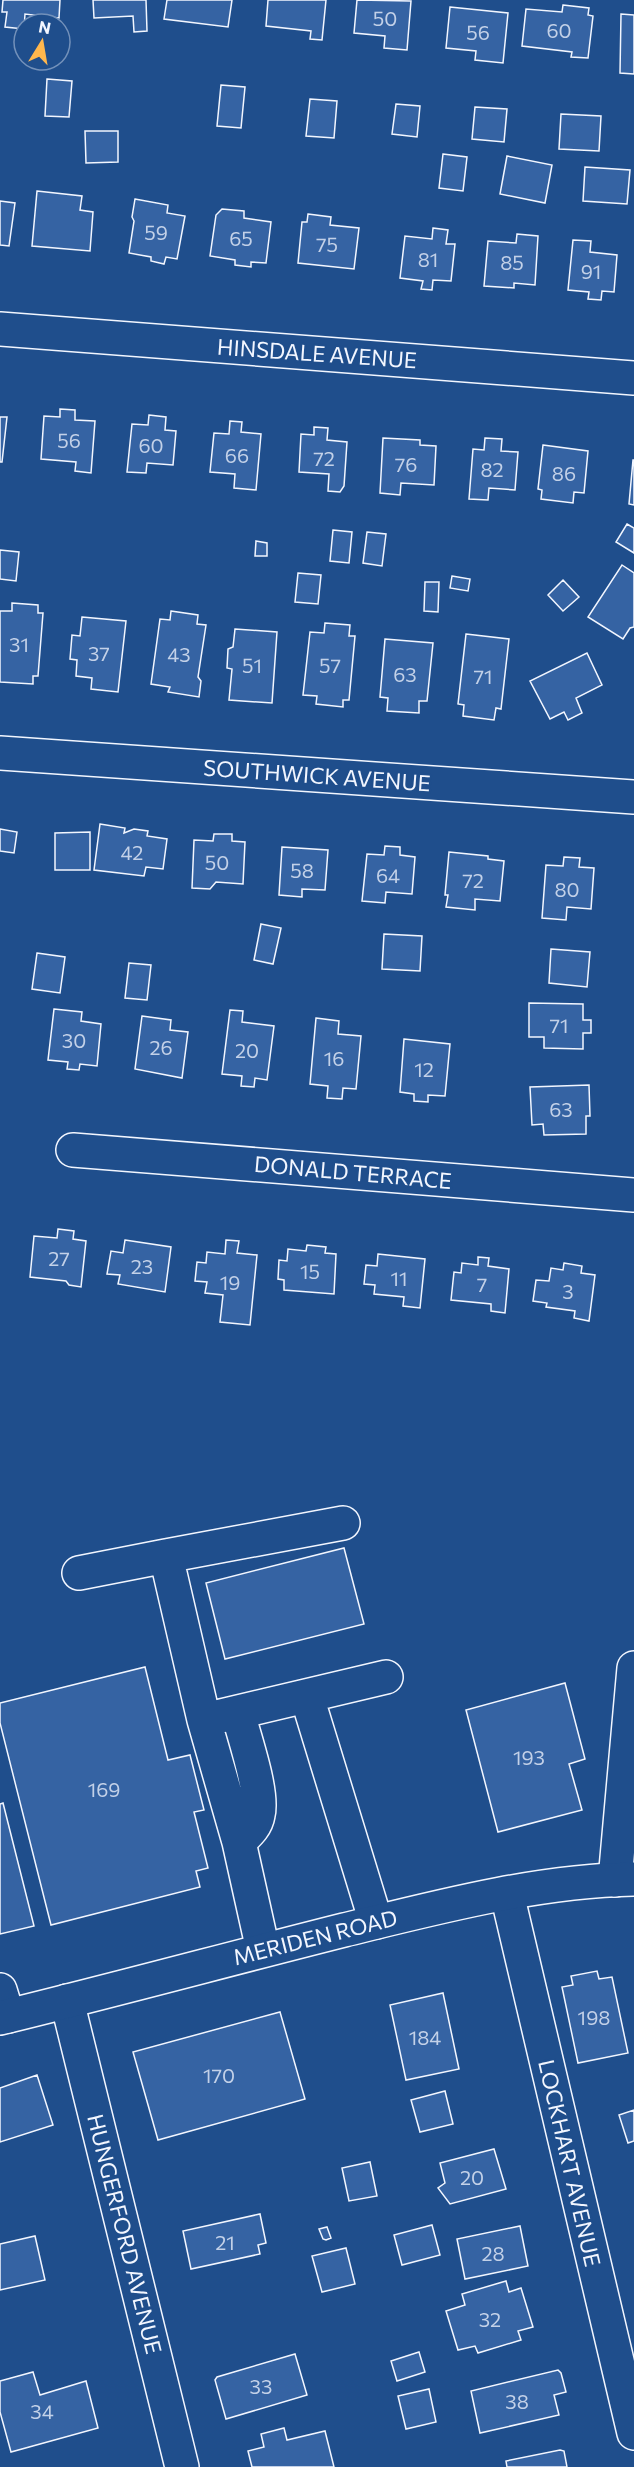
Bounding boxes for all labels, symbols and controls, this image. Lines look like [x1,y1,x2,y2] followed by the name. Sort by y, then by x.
[373,6,397,30] house number: 50
[12,12,72,72] north arrow
[37,16,53,37] text: N
[546,18,572,42] house number: 60
[466,20,490,44] house number: 56
[144,220,168,244] house number: 59
[229,226,253,250] house number: 65
[316,232,338,256] house number: 75
[418,247,438,271] house number: 81
[500,250,524,274] house number: 85
[581,259,601,283] house number: 91
[216,333,418,373] street label: HINSDALE AVENUE
[57,428,81,452] house number: 56
[138,433,164,457] house number: 60
[225,443,249,467] house number: 66
[313,446,335,470] house number: 72
[395,452,417,476] house number: 76
[480,457,504,481] house number: 82
[552,461,576,485] house number: 86
[9,632,29,656] house number: 31
[88,641,110,665] house number: 37
[167,642,191,666] house number: 43
[242,653,262,677] house number: 51
[319,653,341,677] house number: 57
[393,662,417,686] house number: 63
[473,664,493,688] house number: 71
[203,754,431,796] street label: SOUTHWICK AVENUE
[121,840,143,864] house number: 42
[205,850,229,874] house number: 50
[290,858,314,882] house number: 58
[376,863,400,887] house number: 64
[462,868,484,892] house number: 72
[554,877,580,901] house number: 80
[549,1013,569,1037] house number: 71
[62,1028,86,1052] house number: 30
[149,1035,173,1059] house number: 26
[235,1038,259,1062] house number: 20
[324,1046,344,1070] house number: 16
[414,1057,434,1081] house number: 12
[549,1097,573,1121] house number: 63
[253,1150,453,1194] street label: DONALD TERRACE
[48,1246,70,1270] house number: 27
[131,1254,153,1278] house number: 23
[300,1259,320,1283] house number: 15
[390,1266,408,1290] house number: 11
[220,1270,240,1294] house number: 19
[477,1272,487,1296] house number: 7
[562,1279,574,1303] house number: 3
[513,1745,545,1769] house number: 193
[88,1777,120,1801] house number: 169
[230,1904,400,1970] street label: MERIDEN ROAD
[578,2005,610,2029] house number: 198
[409,2025,441,2049] house number: 184
[533,2057,607,2269] street label: LOCKHART AVENUE
[203,2063,235,2087] house number: 170
[82,2111,168,2357] street label: HUNGERFORD AVENUE
[460,2165,484,2189] house number: 20
[215,2230,235,2254] house number: 21
[481,2241,505,2265] house number: 28
[479,2307,501,2331] house number: 32
[250,2374,272,2398] house number: 33
[505,2389,529,2413] house number: 38
[30,2399,54,2423] house number: 34

